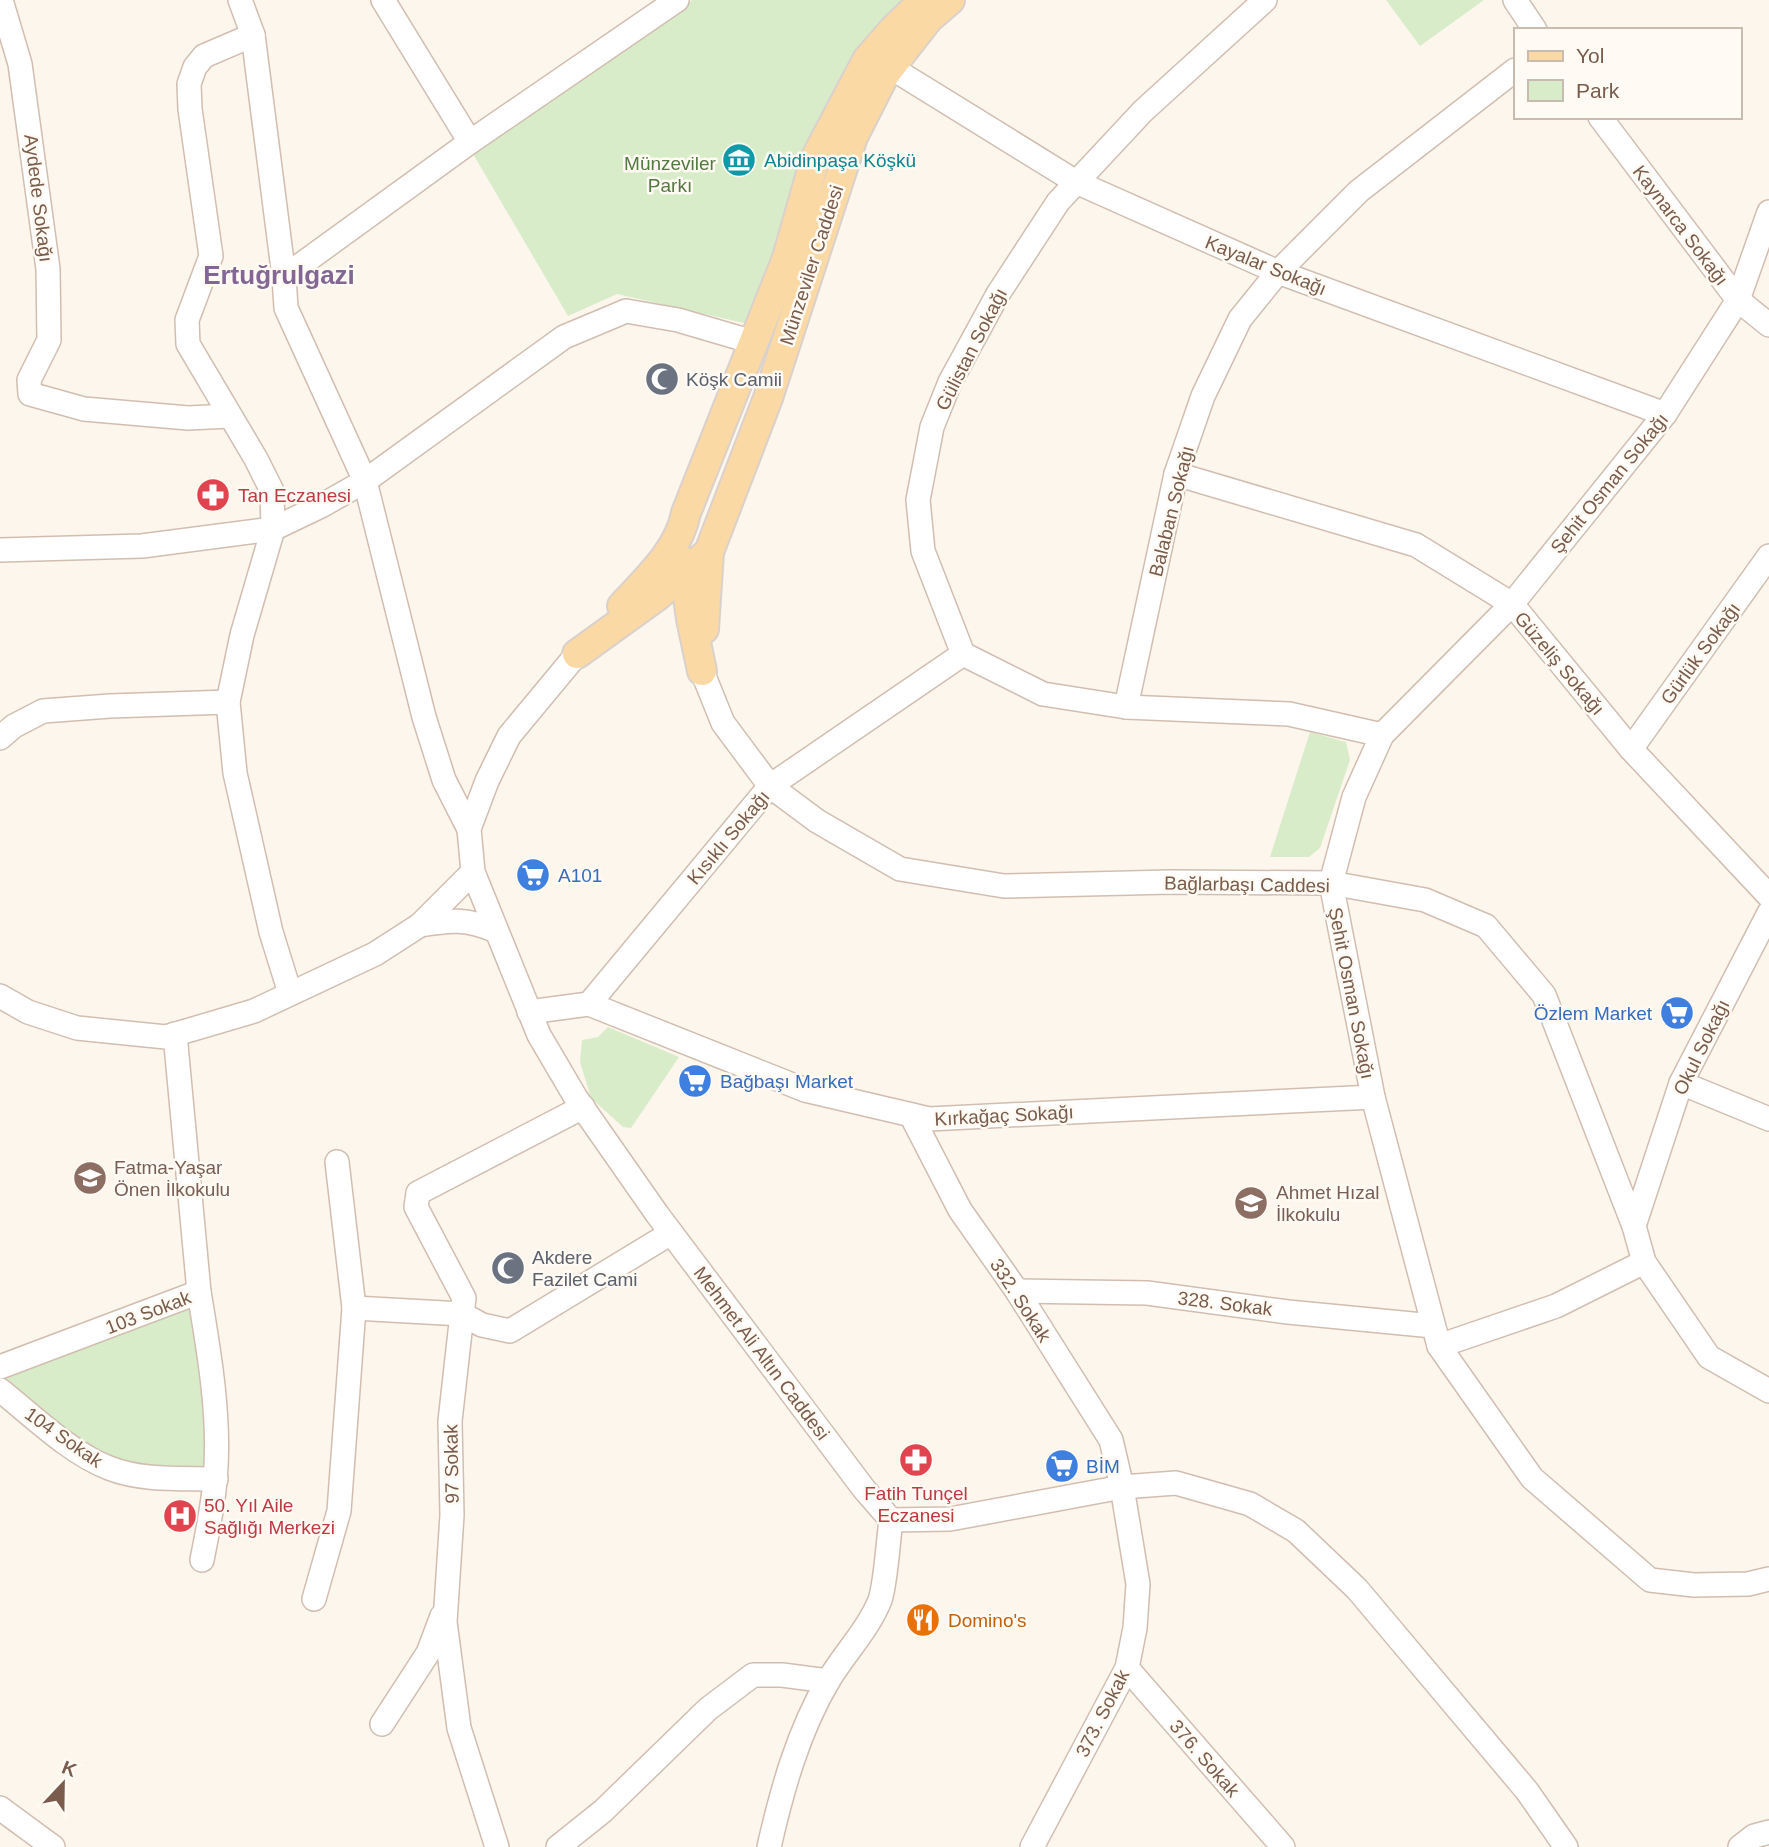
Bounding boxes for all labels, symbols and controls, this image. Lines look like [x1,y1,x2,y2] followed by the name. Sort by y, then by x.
[1514,28,1741,119] legend
[1576,44,1604,67] text: Yol
[1576,79,1620,102] text: Park
[20,133,57,263] street label: Aydede Sokağı
[720,141,758,179] museum icon: Abidinpaşa Köşkü
[764,150,916,171] place label: Abidinpaşa Köşkü
[624,153,717,196] park label: Münzeviler Parkı
[1629,161,1733,289] street label: Kaynarca Sokağı
[776,183,847,348] street label: Münzeviler Caddesi
[1202,232,1329,299] street label: Kayalar Sokağı
[203,260,355,290] district label: Ertuğrulgazi
[932,285,1011,414] street label: Gülistan Sokağı
[643,360,681,398] mosque icon: Köşk Camii
[686,369,782,390] place label: Köşk Camii
[1546,409,1672,558] street label: Şehit Osman Sokağı
[1145,443,1198,579] street label: Balaban Sokağı
[194,476,232,514] pharmacy icon: Tan Eczanesi
[238,485,351,506] place label: Tan Eczanesi
[1657,598,1744,708] street label: Gürlük Sokağı
[1511,608,1609,719] street label: Güzeliş Sokağı
[683,786,774,889] street label: Kısıklı Sokağı
[514,856,552,894] supermarket icon: A101
[558,865,602,886] place label: A101
[1164,873,1330,896] street label: Bağlarbaşı Caddesi
[1325,906,1378,1081] street label: Şehit Osman Sokağı
[1658,994,1696,1032] supermarket icon: Özlem Market
[1669,996,1734,1098] street label: Okul Sokağı
[1534,1003,1653,1024] place label: Özlem Market
[676,1062,714,1100] supermarket icon: Bağbaşı Market
[720,1071,854,1092] place label: Bağbaşı Market
[934,1101,1074,1130] street label: Kırkağaç Sokağı
[114,1157,230,1200] place label: Fatma-Yaşar Önen İlkokulu
[71,1159,109,1197] school or university icon: Fatma-Yaşar Önen İlkokulu
[1276,1182,1379,1225] place label: Ahmet Hızal İlkokulu
[1232,1184,1270,1222] school or university icon: Ahmet Hızal İlkokulu
[532,1247,638,1290] place label: Akdere Fazilet Cami
[489,1249,527,1287] mosque icon: Akdere Fazilet Cami
[986,1255,1056,1346] street label: 332. Sokak
[690,1263,834,1444] street label: Mehmet Ali Altın Caddesi
[103,1286,194,1338] street label: 103 Sokak
[1176,1287,1274,1320] street label: 328. Sokak
[21,1403,107,1472] street label: 104 Sokak
[440,1424,463,1504] street label: 97 Sokak
[897,1441,935,1479] pharmacy icon: Fatih Tunçel Eczanesi
[1043,1447,1081,1485] supermarket icon: BİM
[1086,1456,1120,1477] place label: BİM
[864,1483,968,1526] place label: Fatih Tunçel Eczanesi
[204,1495,335,1538] place label: 50. Yıl Aile Sağlığı Merkezi
[161,1497,199,1535] hospital icon: 50. Yıl Aile Sağlığı Merkezi
[904,1601,942,1639] restaurant icon: Domino's
[948,1610,1027,1631] place label: Domino's
[1072,1666,1134,1760] street label: 373. Sokak
[1166,1716,1244,1801] street label: 376. Sokak
[28,1749,98,1819] north arrow
[59,1756,80,1781] text: K

